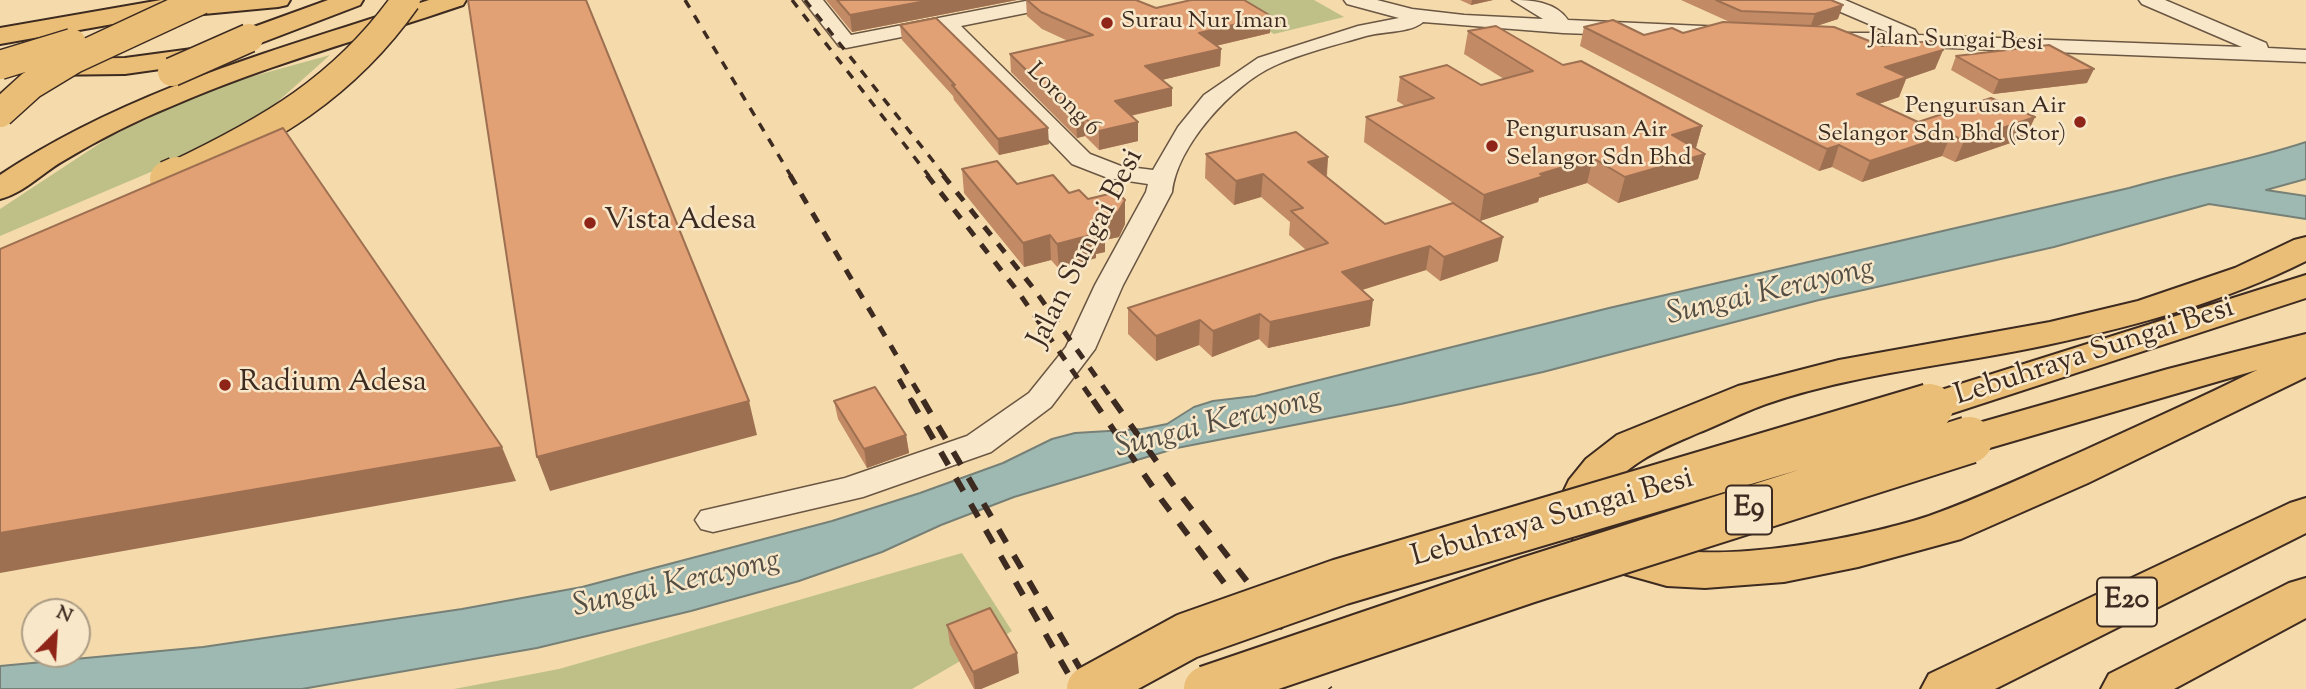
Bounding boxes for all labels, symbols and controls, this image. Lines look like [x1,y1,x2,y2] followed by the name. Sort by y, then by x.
[1121,9,1288,37] place label: Surau Nur Iman
[1099,15,1115,31] marker: Surau Nur Iman
[1868,25,2044,59] street label: Jalan Sungai Besi
[1019,58,1105,144] street label: Lorong 6
[1817,94,2066,150] place label: Pengurusan Air Selangor Sdn Bhd (Stor)
[2072,114,2088,130] marker: Pengurusan Air Selangor Sdn Bhd (Stor)
[1506,118,1691,174] place label: Pengurusan Air Selangor Sdn Bhd
[1484,138,1500,154] marker: Pengurusan Air Selangor Sdn Bhd
[1022,144,1154,354] street label: Jalan Sungai Besi
[604,205,756,241] place label: Vista Adesa
[582,215,598,231] marker: Vista Adesa
[1663,251,1879,337] water label: Sungai Kerayong
[1951,292,2239,416] street label: Lebuhraya Sungai Besi
[239,367,427,403] place label: Radium Adesa
[217,377,233,393] marker: Radium Adesa
[1112,381,1326,469] water label: Sungai Kerayong
[1408,462,1698,578] street label: Lebuhraya Sungai Besi
[1726,486,1772,534] road number: E9
[569,543,785,629] water label: Sungai Kerayong
[2097,578,2157,626] road number: E20
[21,598,91,668] north arrow
[52,600,76,631] text: N

